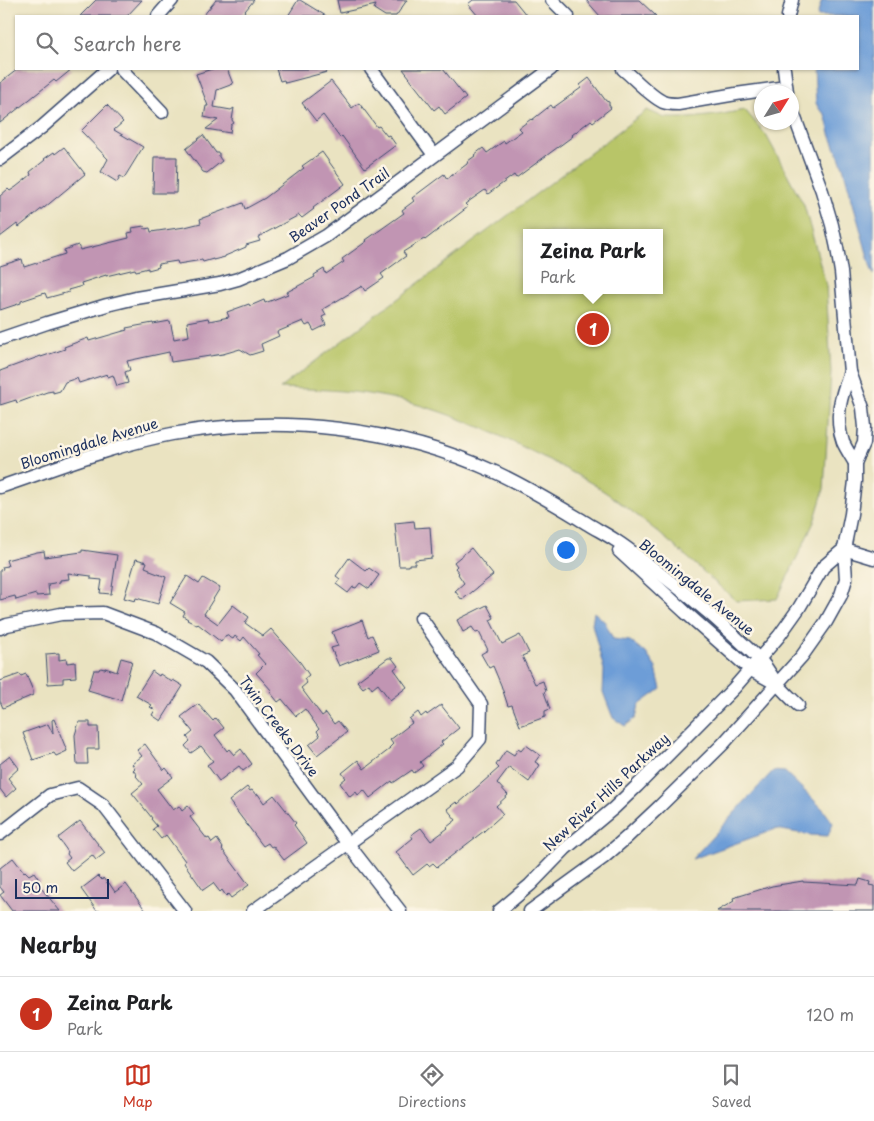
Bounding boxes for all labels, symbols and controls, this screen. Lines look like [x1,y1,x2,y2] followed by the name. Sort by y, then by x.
[15,15,859,70] search box
[33,29,61,57] icon: search
[73,29,182,57] text: Search here
[754,85,799,130] north arrow
[284,162,394,248] street label: Beaver Pond Trail
[523,229,663,294] popup
[540,236,646,264] text: Zeina Park
[540,264,576,288] text: Park
[577,310,609,348] pin: 1
[18,412,161,474] street label: Bloomingdale Avenue
[635,534,759,640] street label: Bloomingdale Avenue
[553,537,579,563] your location
[234,671,324,781] street label: Twin Creeks Drive
[538,728,674,856] street label: New River Hills Parkway
[15,876,109,899] scale bar
[22,877,58,898] text: 50 m
[20,928,97,960] text: Nearby
[67,988,173,1016] text: Zeina Park
[32,1002,40,1026] text: 1
[807,1002,854,1026] text: 120 m
[67,1016,103,1040] text: Park
[123,1061,153,1112] tab: Map
[398,1061,466,1112] tab: Directions
[712,1061,751,1112] tab: Saved

